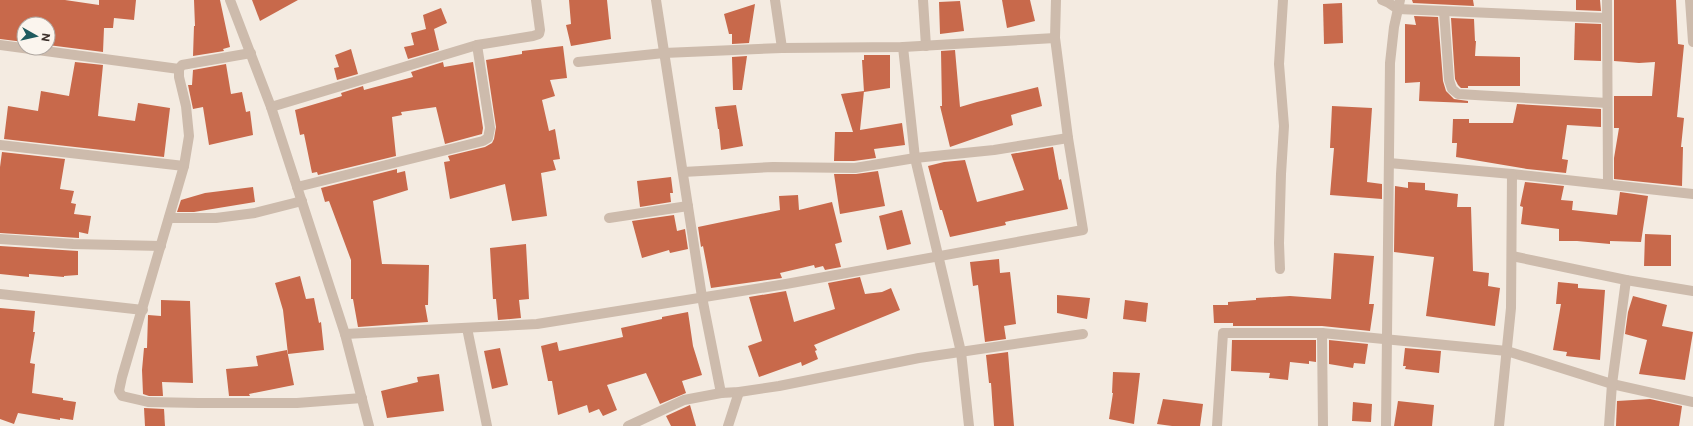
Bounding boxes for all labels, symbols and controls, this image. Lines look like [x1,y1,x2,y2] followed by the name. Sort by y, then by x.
[16,16,56,56] north arrow
[39,32,53,42] text: N

